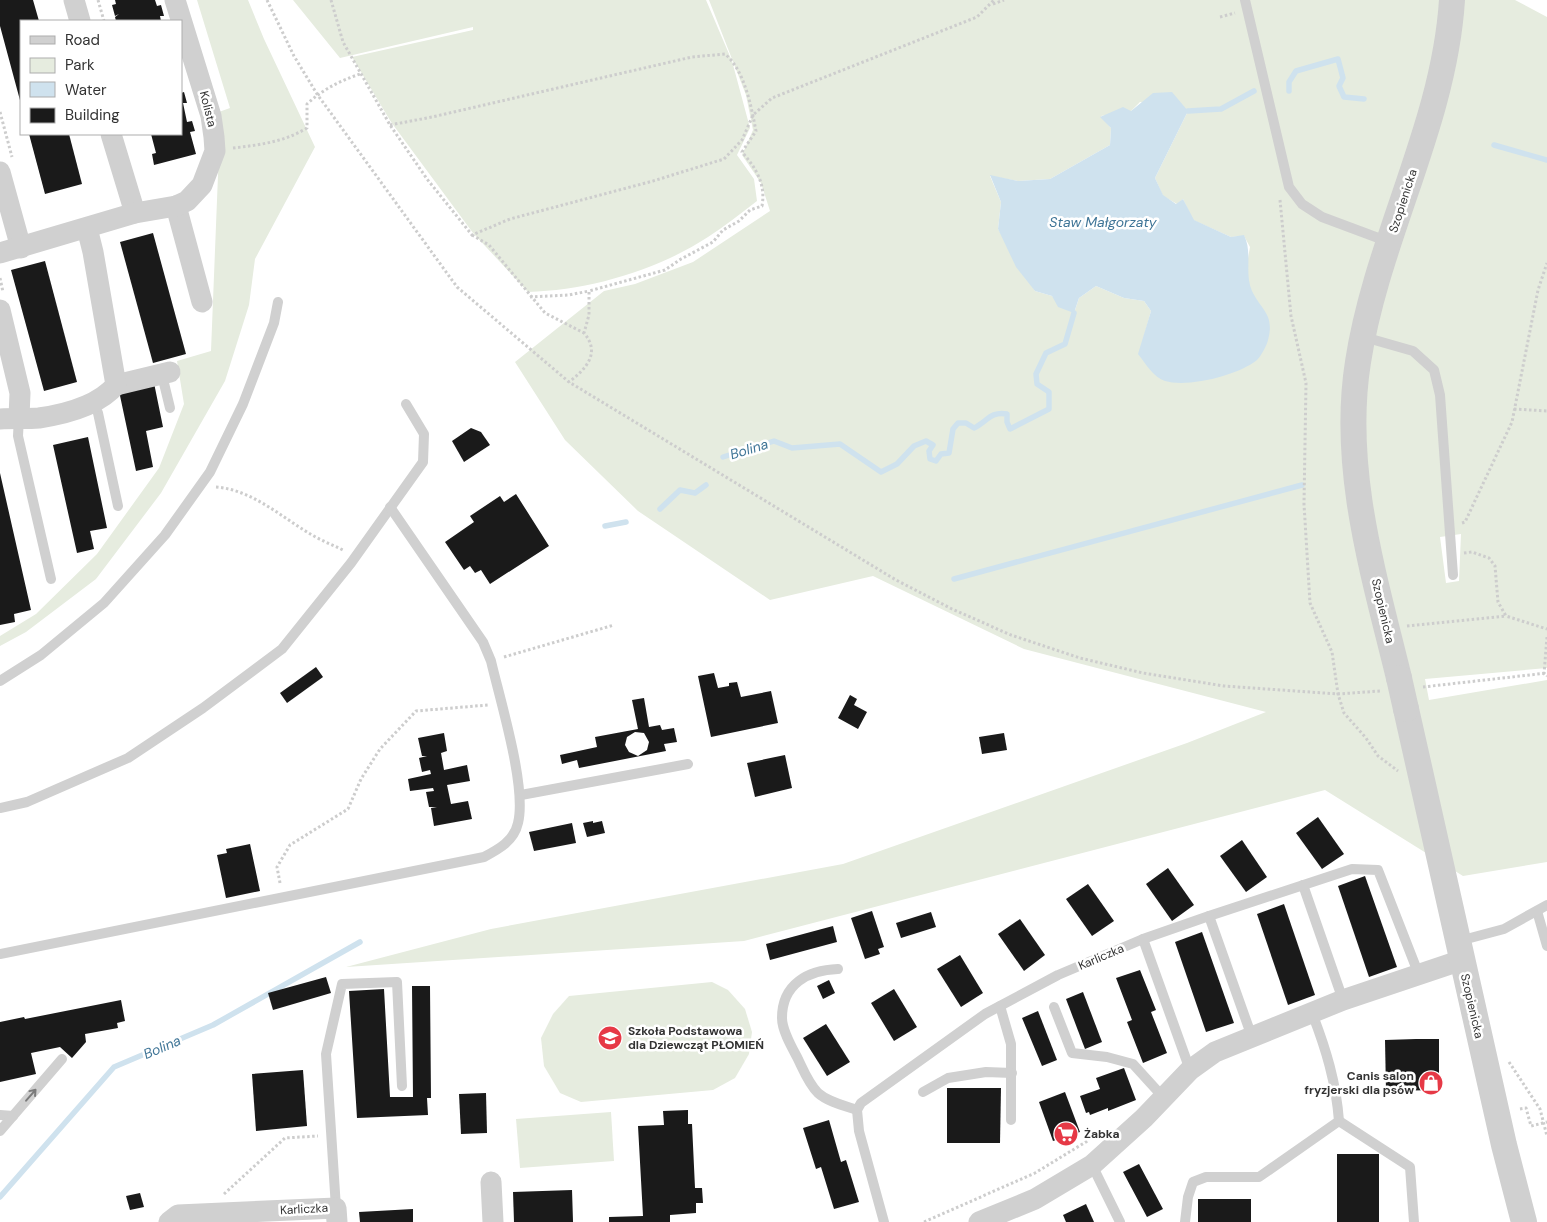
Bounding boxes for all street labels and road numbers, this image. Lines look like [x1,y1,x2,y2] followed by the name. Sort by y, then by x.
[196,89,220,129] street label: Kolista
[1385,167,1421,235] street label: Szopienicka
[1368,577,1398,645] street label: Szopienicka
[1076,940,1126,974] street label: Karliczka
[1457,972,1487,1040] street label: Szopienicka
[280,1200,328,1218] street label: Karliczka

